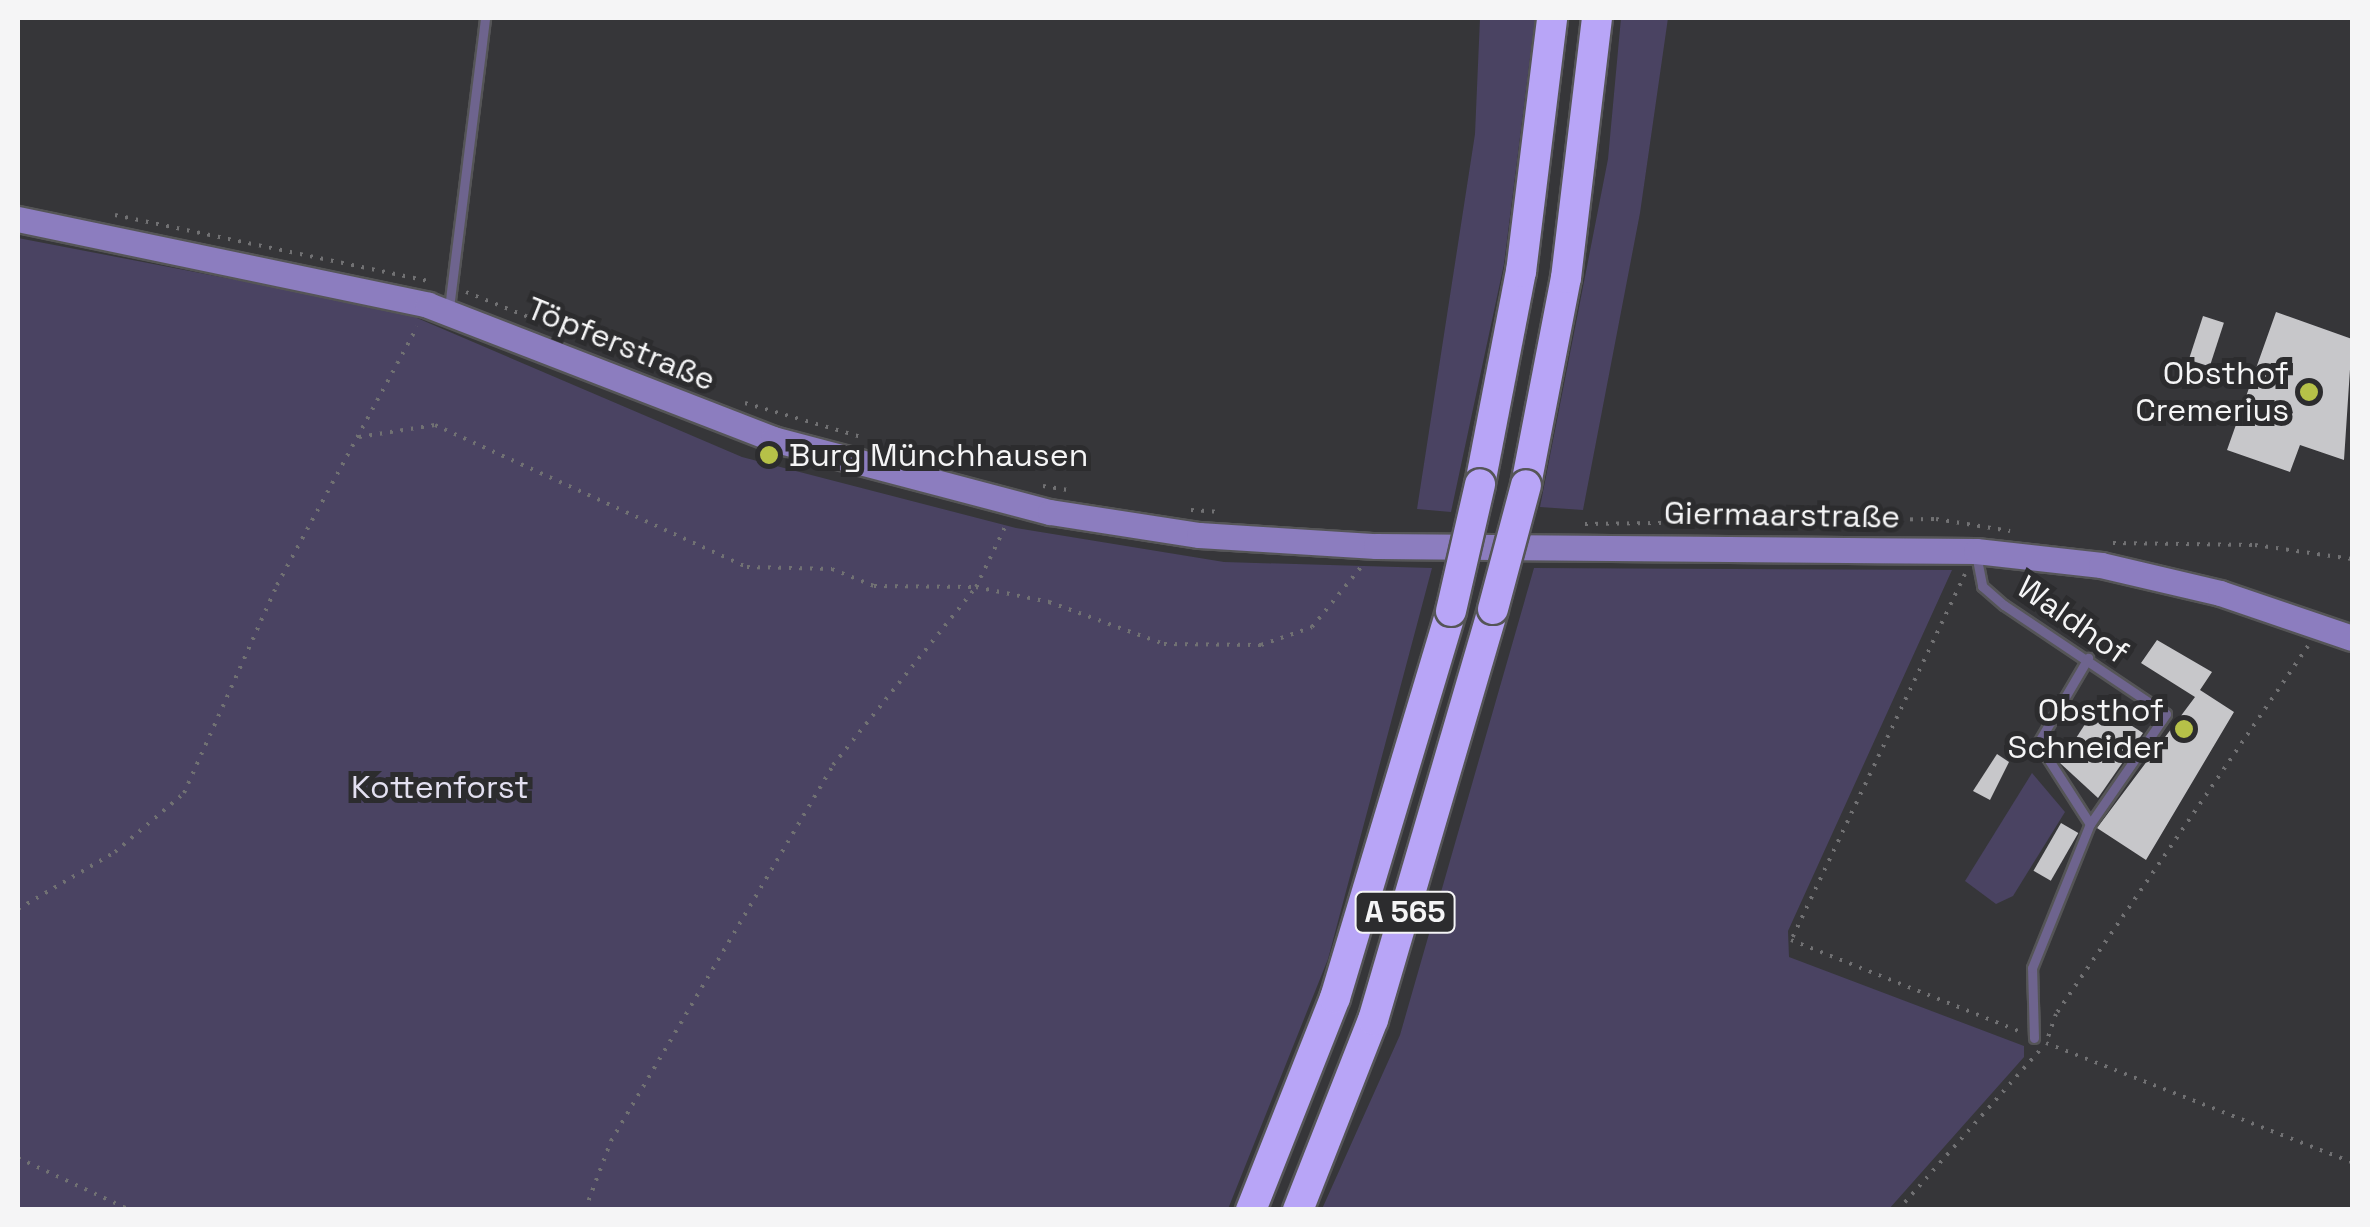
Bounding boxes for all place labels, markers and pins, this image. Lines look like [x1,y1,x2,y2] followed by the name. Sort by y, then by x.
[2135,355,2289,430] place label: Obsthof Cremerius
[2298,381,2320,403] marker: Obsthof Cremerius
[789,436,1088,474] place label: Burg Münchhausen
[758,444,780,466] marker: Burg Münchhausen
[2008,692,2164,767] place label: Obsthof Schneider
[2173,718,2195,740] marker: Obsthof Schneider

